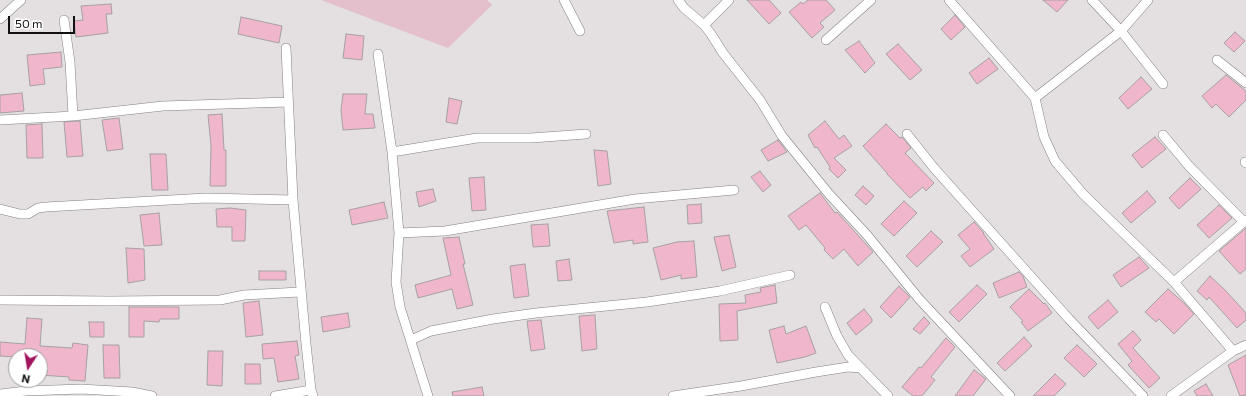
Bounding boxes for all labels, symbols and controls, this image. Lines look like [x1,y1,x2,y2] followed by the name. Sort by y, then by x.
[10,8,77,34] scale bar
[15,16,43,30] text: 50 m
[8,348,48,388] north arrow
[20,372,31,386] text: N

